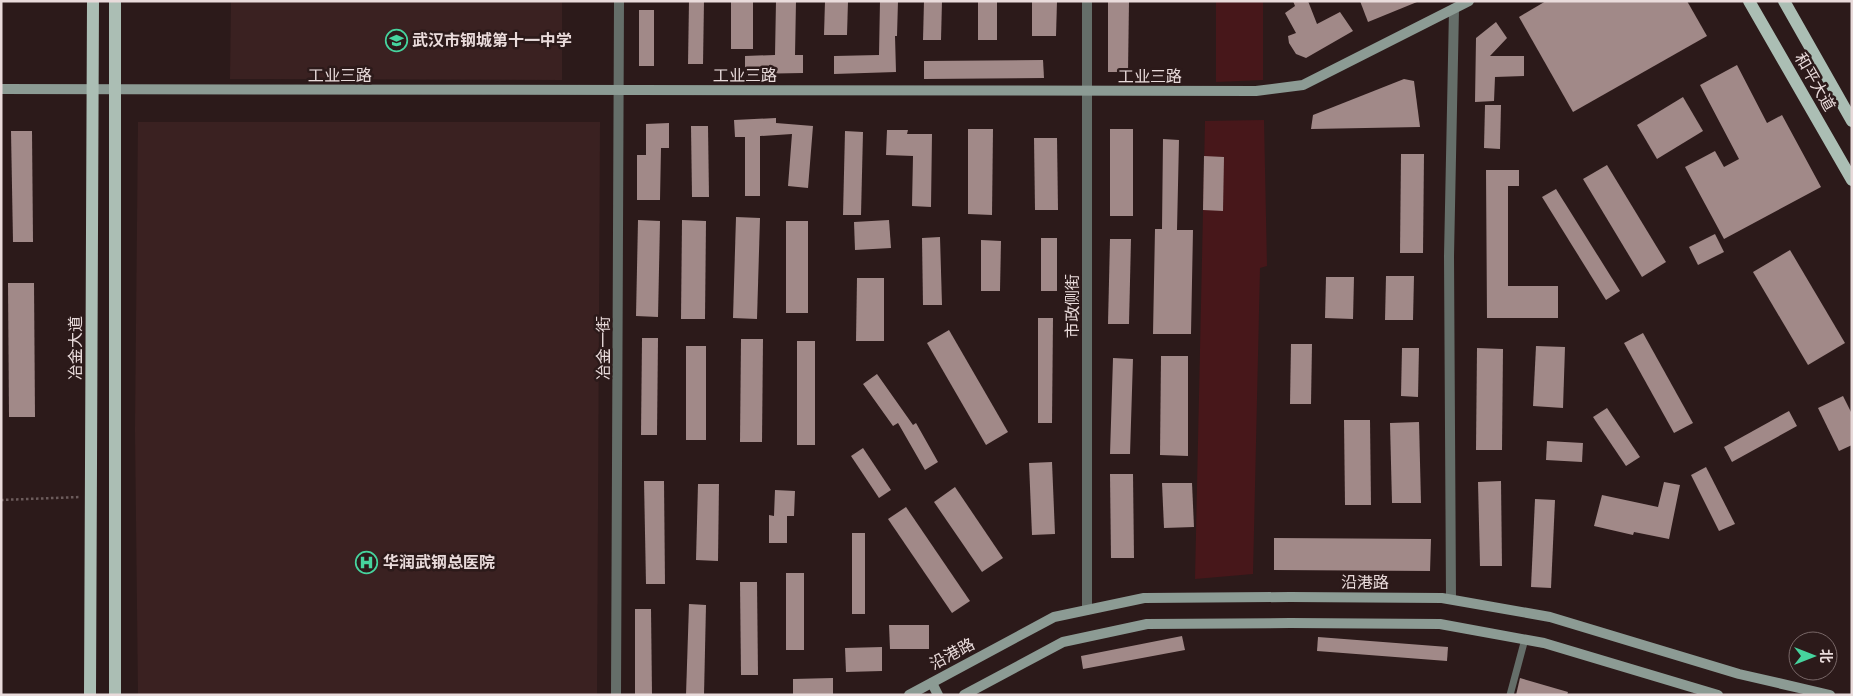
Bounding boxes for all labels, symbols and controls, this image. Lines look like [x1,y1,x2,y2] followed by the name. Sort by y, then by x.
[384,28,408,52] school or university icon: 武汉市钢城第十一中学
[412,31,572,50] place label: 武汉市钢城第十一中学
[1791,50,1839,114] street label: 和平大道
[308,66,372,85] street label: 工业三路
[713,66,777,85] street label: 工业三路
[1118,67,1182,86] street label: 工业三路
[1063,274,1082,338] street label: 市政侧街
[66,316,85,380] street label: 冶金大道
[594,316,613,380] street label: 冶金一街
[355,550,379,574] hospital icon: 华润武钢总医院
[383,553,495,572] place label: 华润武钢总医院
[1341,573,1389,592] street label: 沿港路
[1788,631,1838,681] north arrow
[926,634,978,674] street label: 沿港路
[1818,649,1834,663] text: 北

